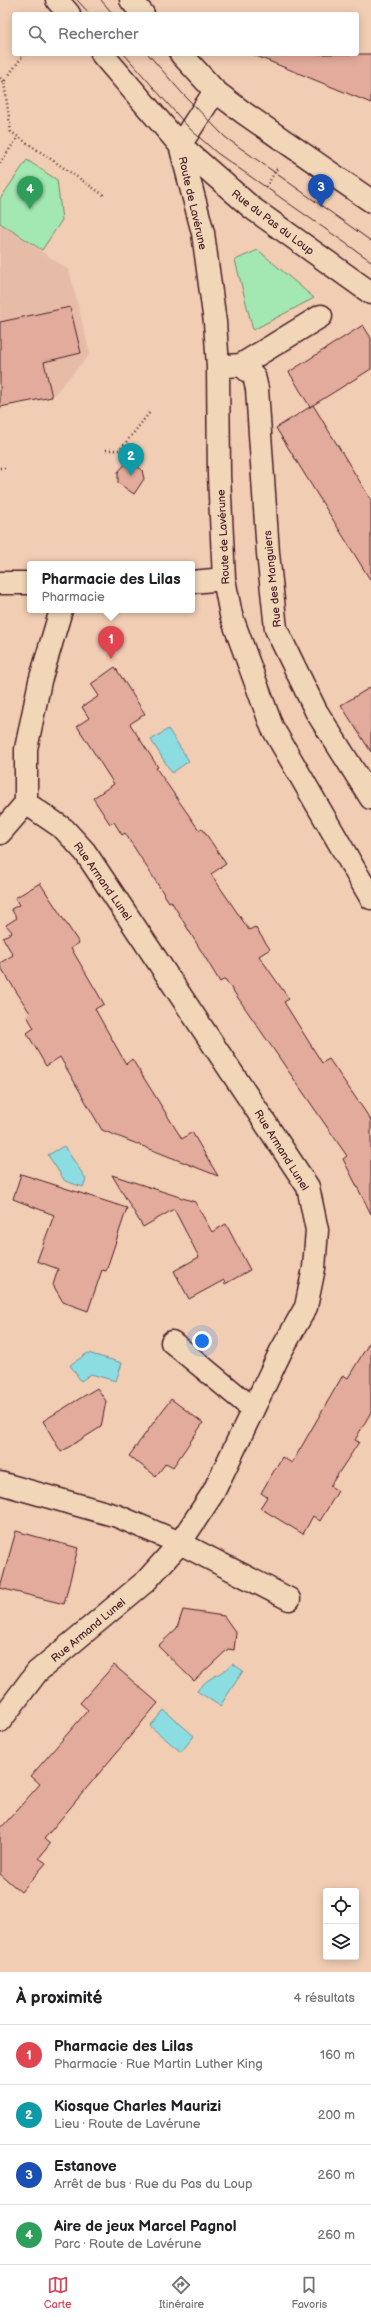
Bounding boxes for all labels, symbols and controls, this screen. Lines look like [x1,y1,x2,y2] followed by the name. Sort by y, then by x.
[12,12,359,56] search box
[26,23,48,45] icon: search
[58,25,138,44] text: Rechercher
[175,155,210,251] street label: Route de Lavérune
[308,174,334,207] pin: 3
[17,176,43,209] pin: 4
[229,187,317,258] street label: Rue du Pas du Loup
[118,443,144,476] pin: 2
[214,489,232,585] street label: Route de Lavérune
[261,529,284,628] street label: Rue des Manguiers
[27,561,195,613] popup
[41,570,181,589] text: Pharmacie des Lilas
[41,589,105,605] text: Pharmacie
[98,626,124,659] pin: 1
[71,840,134,923] street label: Rue Armand Lunel
[252,1108,312,1193] street label: Rue Armand Lunel
[192,1331,212,1351] your location
[49,1596,128,1665] street label: Rue Armand Lunel
[323,1888,359,1960] map controls
[323,1888,359,1924] button: locate
[323,1924,359,1960] button: layers
[16,1988,102,2008] text: À proximité
[293,1990,355,2006] text: 4 résultats
[54,2037,193,2056] text: Pharmacie des Lilas
[26,2047,32,2063] text: 1
[320,2047,355,2063] text: 160 m
[54,2056,263,2072] text: Pharmacie · Rue Martin Luther King
[54,2097,221,2116] text: Kiosque Charles Maurizi
[25,2107,33,2123] text: 2
[318,2107,355,2123] text: 200 m
[54,2116,201,2132] text: Lieu · Route de Lavérune
[54,2157,117,2176] text: Estanove
[25,2167,33,2183] text: 3
[317,2167,355,2183] text: 260 m
[54,2176,253,2192] text: Arrêt de bus · Rue du Pas du Loup
[54,2217,237,2236] text: Aire de jeux Marcel Pagnol
[25,2227,33,2243] text: 4
[317,2227,355,2243] text: 260 m
[54,2236,201,2252] text: Parc · Route de Lavérune
[44,2274,71,2311] tab: Carte
[159,2274,204,2311] tab: Itinéraire
[291,2274,327,2311] tab: Favoris

